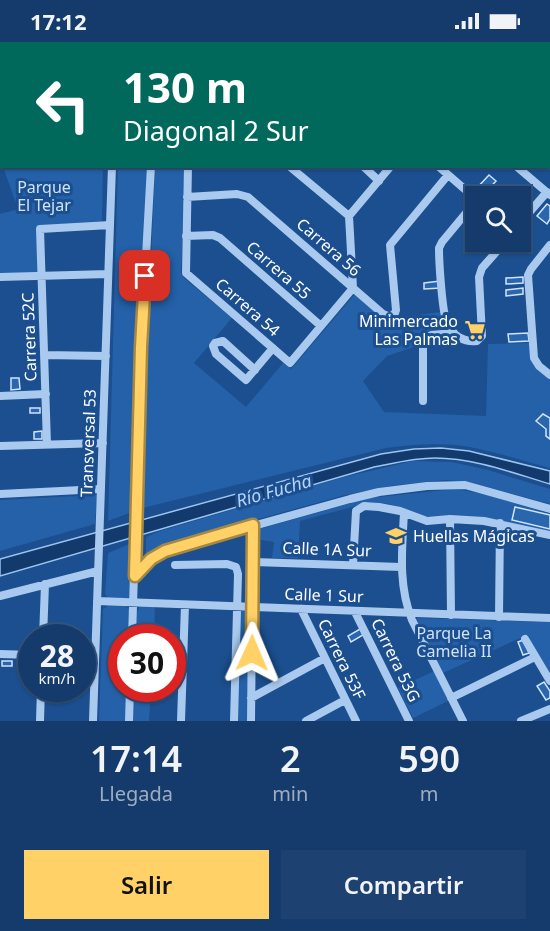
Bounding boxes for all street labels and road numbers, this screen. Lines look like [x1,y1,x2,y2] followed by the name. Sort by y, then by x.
[292,213,366,281] street label: Carrera 56
[242,236,316,304] street label: Carrera 55
[211,273,285,341] street label: Carrera 54
[16,292,42,382] street label: Carrera 52C
[75,389,101,497] street label: Transversal 53
[282,536,372,562] street label: Calle 1A Sur
[284,583,364,607] street label: Calle 1 Sur
[313,615,371,703] street label: Carrera 53F
[366,615,426,705] street label: Carrera 53G

